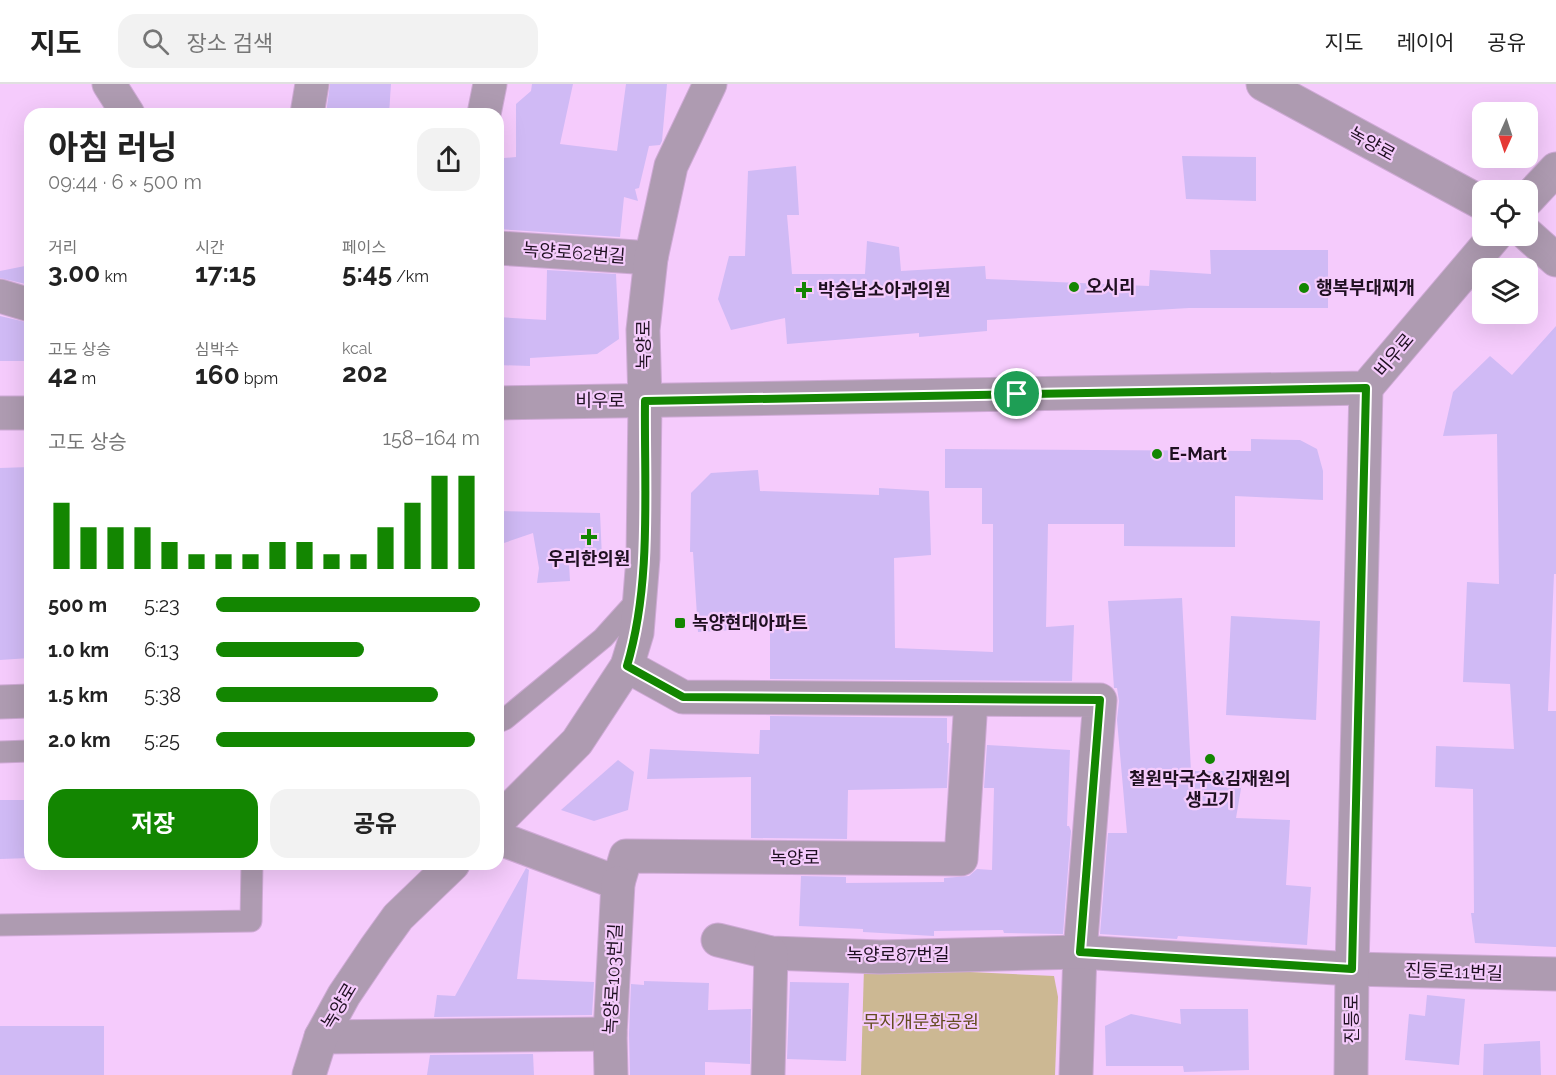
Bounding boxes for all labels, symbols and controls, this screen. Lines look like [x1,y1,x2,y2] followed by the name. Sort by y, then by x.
[118,14,538,68] search box
[139,25,172,58] icon: search
[30,27,82,60] text: 지도
[187,30,273,56] text: 장소 검색
[1325,30,1363,55] text: 지도
[1396,30,1454,55] text: 레이어
[1487,30,1526,55] text: 공유
[1472,102,1538,168] north arrow
[1472,102,1538,324] map controls
[1345,122,1399,165] street label: 녹양로
[48,128,177,167] text: 아침 러닝
[417,128,480,191] button: share
[48,170,202,194] text: 09:44 · 6 × 500 m
[1472,180,1538,246] button: locate
[48,238,77,257] text: 거리
[195,238,224,257] text: 시간
[342,238,386,257] text: 페이스
[522,238,626,267] street label: 녹양로62번길
[48,258,100,288] text: 3.00
[195,258,256,288] text: 17:15
[342,258,392,288] text: 5:45
[1472,258,1538,324] button: layers
[100,267,128,286] text: km
[392,267,429,286] text: /km
[1086,276,1136,297] place label: 오시리
[1316,277,1415,298] place label: 행복부대찌개
[818,279,950,300] place label: 박승남소아과의원
[1067,280,1081,294] marker: 오시리
[795,281,813,299] marker: 박승남소아과의원
[1297,281,1311,295] marker: 행복부대찌개
[633,320,654,370] street label: 녹양로
[1370,329,1418,380] street label: 비우로
[342,339,372,358] text: kcal
[48,340,111,359] text: 고도 상승
[195,340,239,359] text: 심박수
[342,358,387,388] text: 202
[48,360,78,390] text: 42
[195,360,240,390] text: 160
[991,368,1042,419] pin
[78,369,96,388] text: m
[240,369,278,388] text: bpm
[1000,377,1033,410] icon: arrive
[575,390,625,411] street label: 비우로
[382,426,480,450] text: 158–164 m
[48,430,127,454] text: 고도 상승
[1169,443,1227,464] place label: E-Mart
[1150,447,1164,461] marker: E-Mart
[580,528,598,546] marker: 우리한의원
[548,548,630,569] place label: 우리한의원
[48,593,107,617] text: 500 m
[144,593,180,617] text: 5:23
[692,612,808,633] place label: 녹양현대아파트
[673,616,687,630] marker: 녹양현대아파트
[48,638,109,662] text: 1.0 km
[144,638,179,662] text: 6:13
[48,683,108,707] text: 1.5 km
[144,683,181,707] text: 5:38
[48,728,111,752] text: 2.0 km
[144,728,180,752] text: 5:25
[1203,752,1217,766] marker: 철원막국수&김재원의 생고기
[1129,768,1291,810] place label: 철원막국수&김재원의 생고기
[48,789,258,858] button: 저장
[270,789,480,858] button: 공유
[770,847,820,868] street label: 녹양로
[599,923,626,1035] street label: 녹양로103번길
[846,944,950,965] street label: 녹양로87번길
[1405,959,1503,984] street label: 진등로11번길
[317,979,360,1032] street label: 녹양로
[1341,994,1362,1044] street label: 진등로
[863,1011,979,1032] park label: 무지개문화공원

